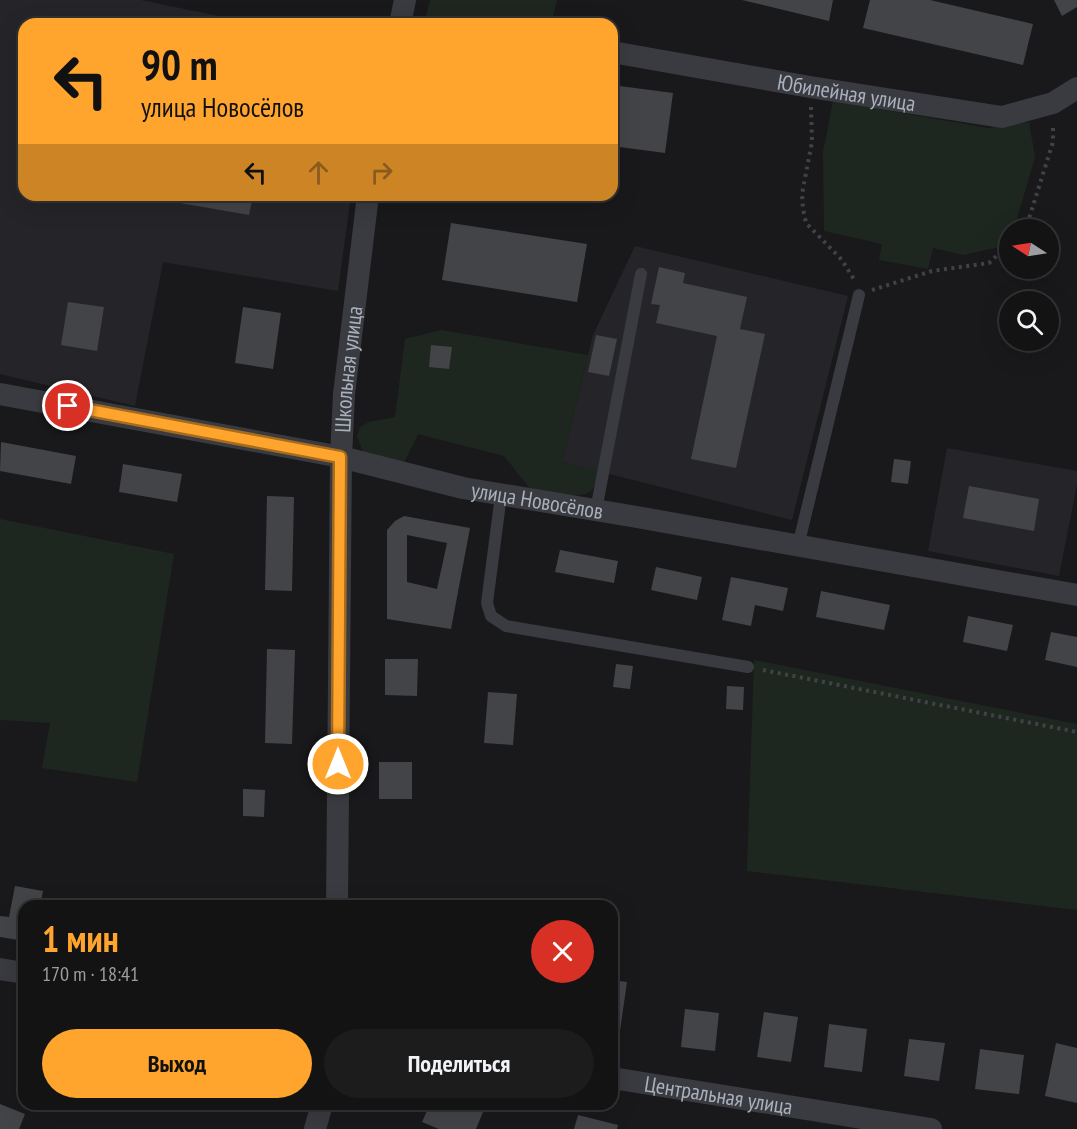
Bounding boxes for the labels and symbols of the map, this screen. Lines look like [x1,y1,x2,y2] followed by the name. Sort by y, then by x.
[775,68,918,117] street label: Юбилейная улица
[999,219,1059,279] north arrow
[328,304,368,433] street label: Школьная улица
[42,380,93,431] pin
[469,476,605,525] street label: улица Новосёлов
[306,732,370,796] position arrow
[642,1069,795,1121] street label: Центральная улица

